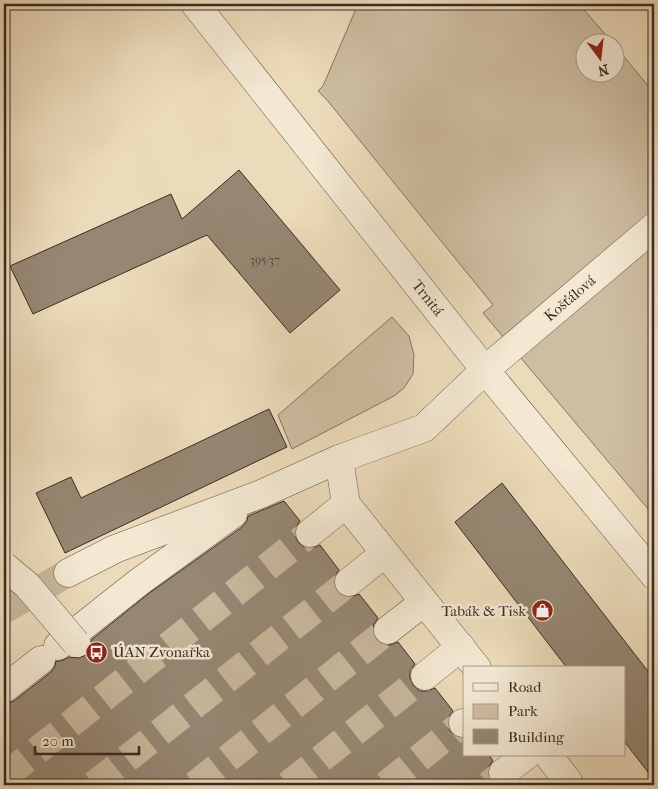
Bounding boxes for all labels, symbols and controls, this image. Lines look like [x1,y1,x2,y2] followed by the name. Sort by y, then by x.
[576,32,626,82] north arrow
[596,60,611,80] text: N
[250,253,280,267] house number: 395/37
[540,271,600,325] street label: Košťálová
[408,276,448,320] street label: Trnitá
[530,599,554,623] shop icon: Tabák & Tisk
[441,602,526,620] place label: Tabák & Tisk
[85,640,109,664] bus stop icon: ÚAN Zvonařka
[113,643,211,661] place label: ÚAN Zvonařka
[463,666,626,756] legend
[508,678,542,696] text: Road
[508,702,538,720] text: Park
[35,724,139,756] scale bar
[508,728,565,746] text: Building
[42,732,74,750] text: 20 m

